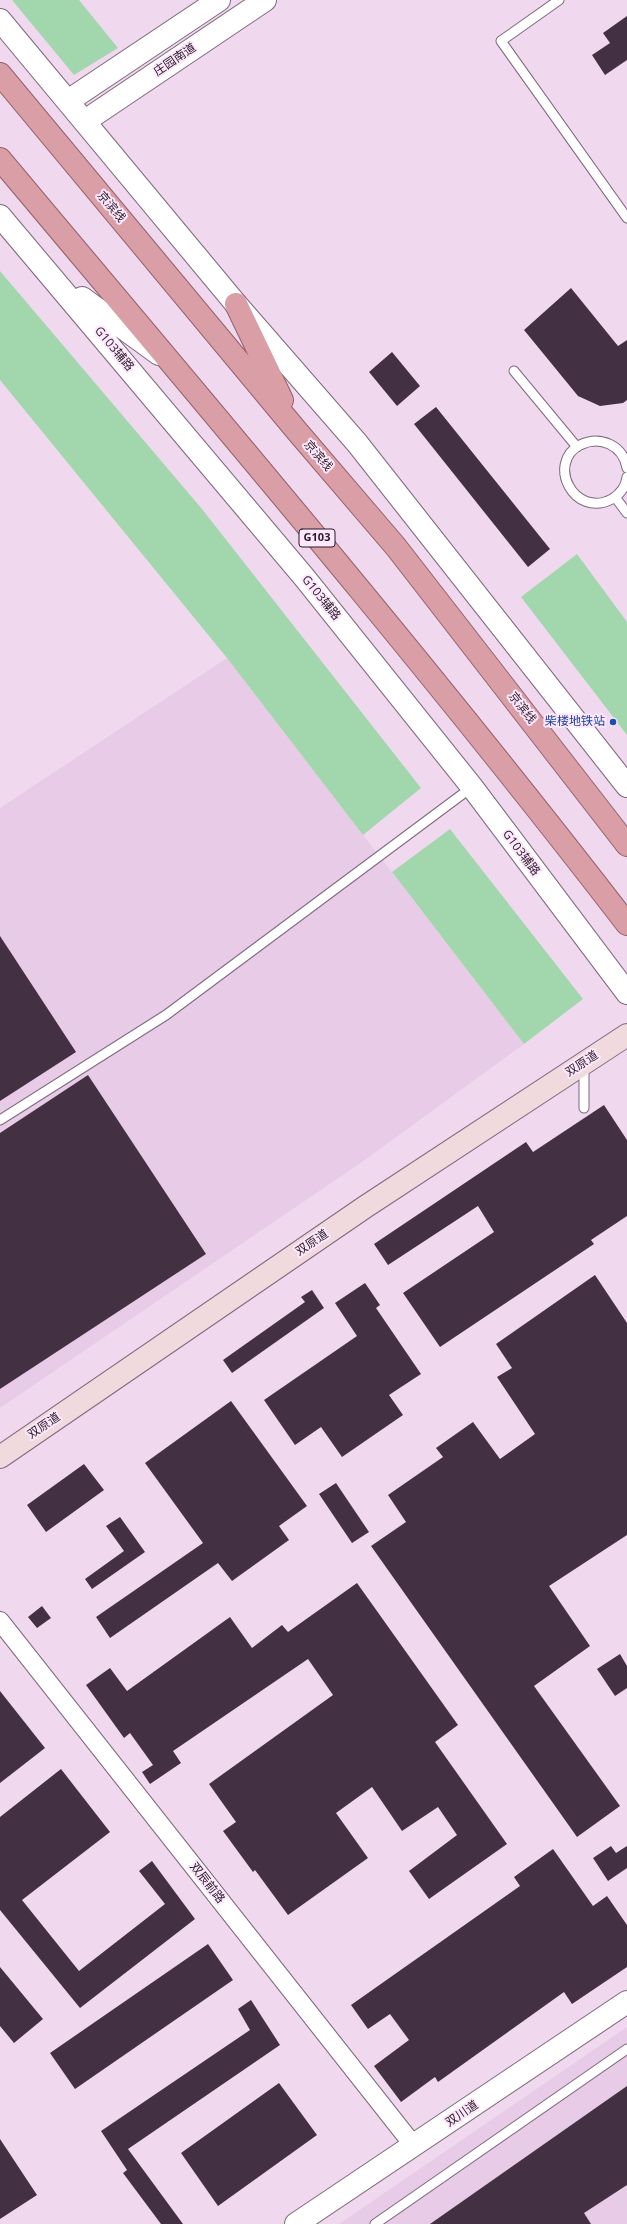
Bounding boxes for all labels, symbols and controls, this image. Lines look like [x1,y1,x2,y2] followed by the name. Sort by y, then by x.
[151,41,199,79] street label: 庄园南道
[94,189,128,225] street label: 京滨线
[91,324,137,374] street label: G103辅路
[301,438,335,474] street label: 京滨线
[299,529,335,547] road number: G103
[299,573,343,623] street label: G103辅路
[505,689,539,727] street label: 京滨线
[545,715,605,729] place label: 柴楼地铁站
[608,717,618,727] marker: 柴楼地铁站
[499,827,543,879] street label: G103辅路
[563,1048,601,1080] street label: 双原道
[293,1227,331,1259] street label: 双原道
[25,1410,63,1442] street label: 双原道
[187,1860,227,1906] street label: 双辰前路
[443,2098,481,2130] street label: 双川道

